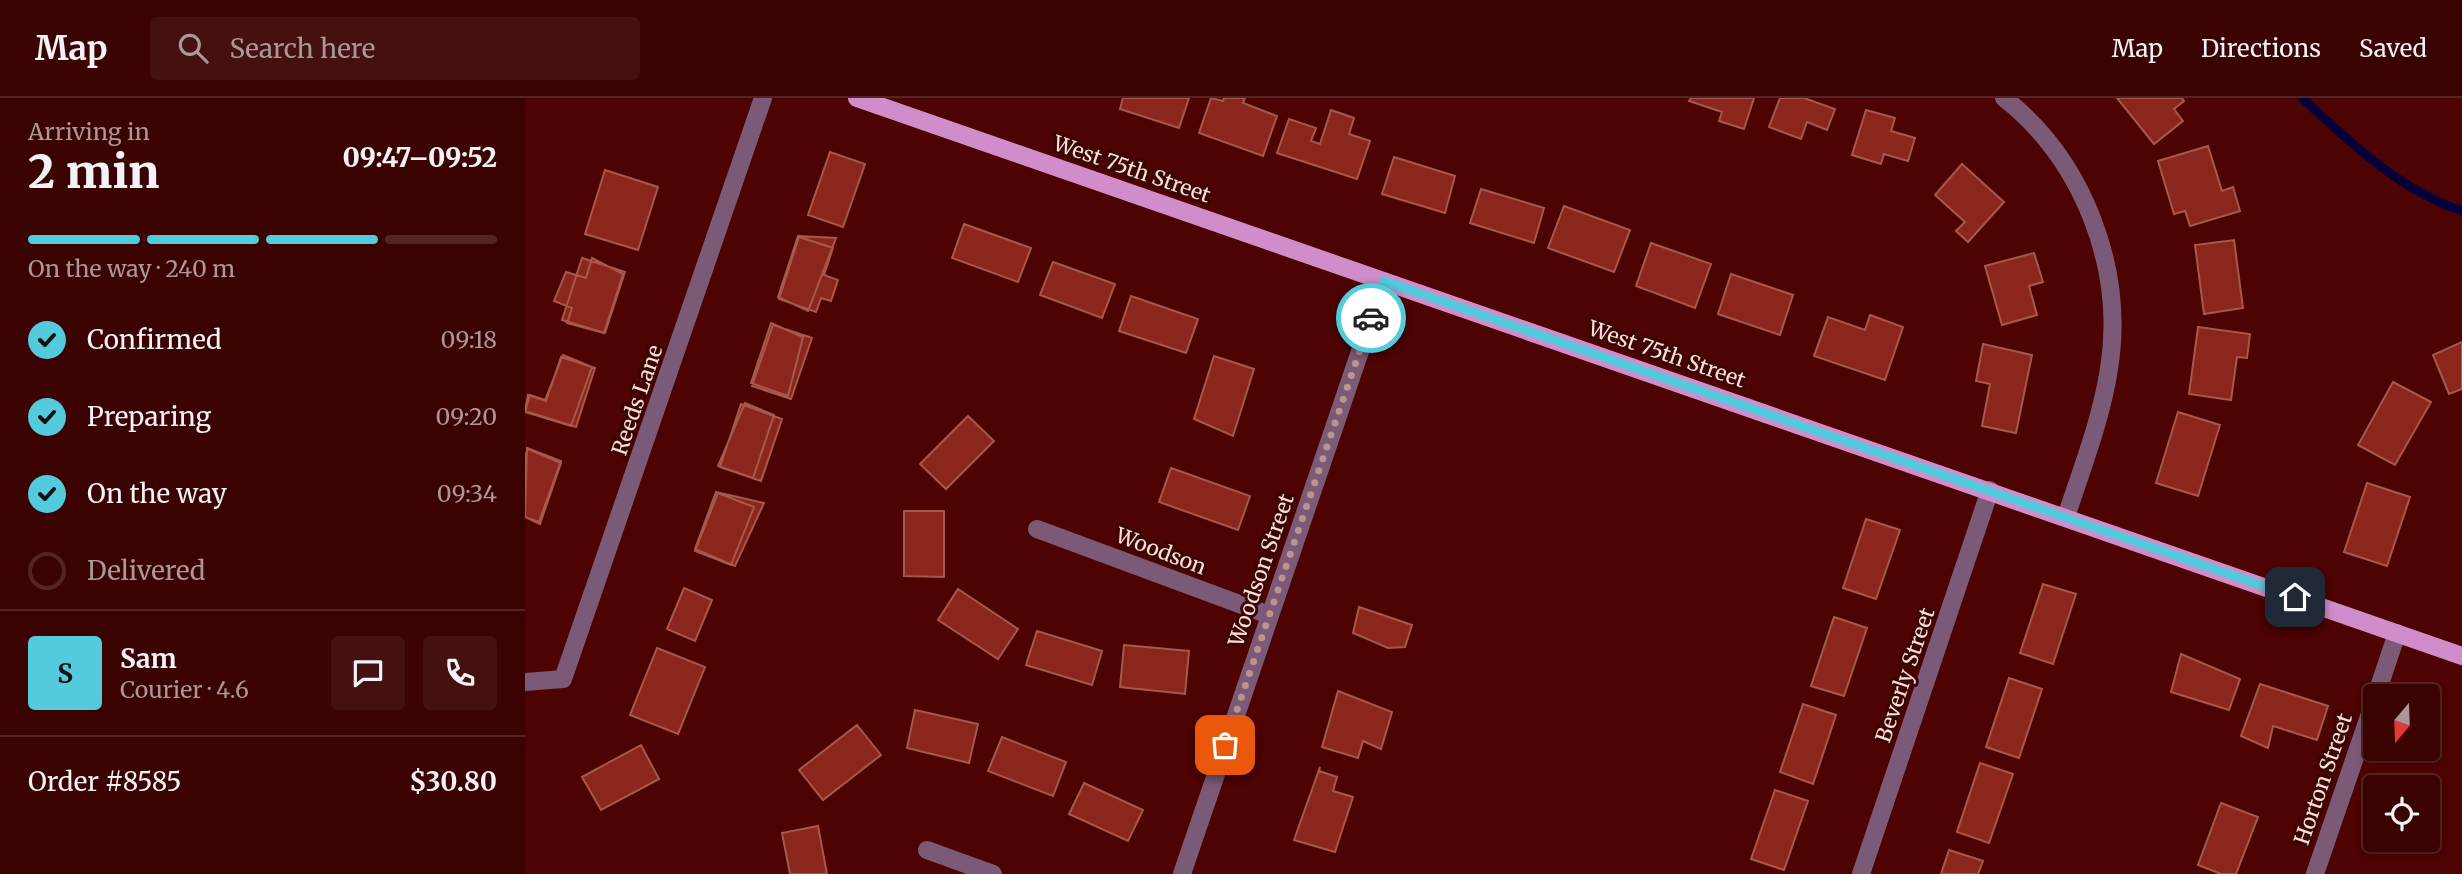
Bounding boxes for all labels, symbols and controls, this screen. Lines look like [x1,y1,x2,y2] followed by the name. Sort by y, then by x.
[150,17,640,80] search box
[35,28,108,69] text: Map
[174,29,212,67] icon: search
[230,32,375,65] text: Search here
[2112,33,2163,64] text: Map
[2201,33,2321,64] text: Directions
[2359,33,2427,64] text: Saved
[28,117,150,146] text: Arriving in
[1049,129,1214,209] street label: West 75th Street
[343,141,497,174] text: 09:47–09:52
[28,143,160,201] text: 2 min
[28,254,235,283] text: On the way · 240 m
[1336,283,1406,353] courier
[1352,299,1390,337] icon: car
[1584,314,1749,394] street label: West 75th Street
[28,321,66,359] icon: check
[87,323,222,356] text: Confirmed
[441,325,497,354] text: 09:18
[606,341,668,459] street label: Reeds Lane
[28,398,66,436] icon: check
[87,400,211,433] text: Preparing
[435,402,497,431] text: 09:20
[28,475,66,513] icon: check
[87,477,227,510] text: On the way
[437,479,497,508] text: 09:34
[1222,490,1300,651] street label: Woodson Street
[1111,521,1210,581] street label: Woodson
[87,554,206,587] text: Delivered
[2265,567,2325,627] pin
[2276,578,2314,616] icon: home
[1869,604,1941,746] street label: Beverly Street
[331,636,405,710] button: chat
[423,636,497,710] button: phone
[120,642,177,675] text: Sam
[57,657,73,690] text: S
[120,675,249,704] text: Courier · 4.6
[2363,684,2439,761] north arrow
[2363,684,2440,852] map controls
[2288,710,2358,848] street label: Horton Street
[1195,715,1255,775] pin
[1206,726,1244,764] icon: bag
[28,765,181,798] text: Order #8585
[409,765,497,798] text: $30.80
[2363,775,2440,852] button: locate

